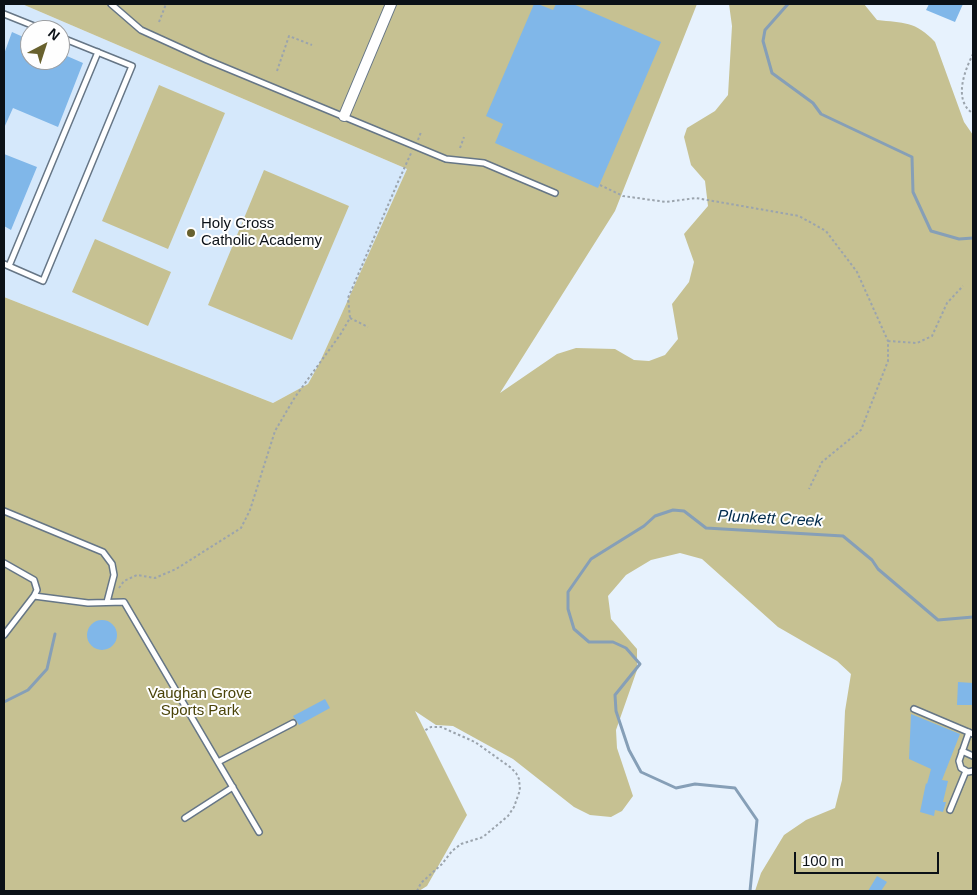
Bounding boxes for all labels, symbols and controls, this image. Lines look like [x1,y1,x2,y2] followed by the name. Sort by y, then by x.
[20,20,70,70] north arrow
[45,25,63,44] text: N
[201,215,322,250] place label: Holy Cross Catholic Academy
[185,227,197,239] marker: Holy Cross Catholic Academy
[717,507,823,531] water label: Plunkett Creek
[148,685,252,720] park label: Vaughan Grove Sports Park
[797,842,942,874] scale bar
[802,852,844,869] text: 100 m

